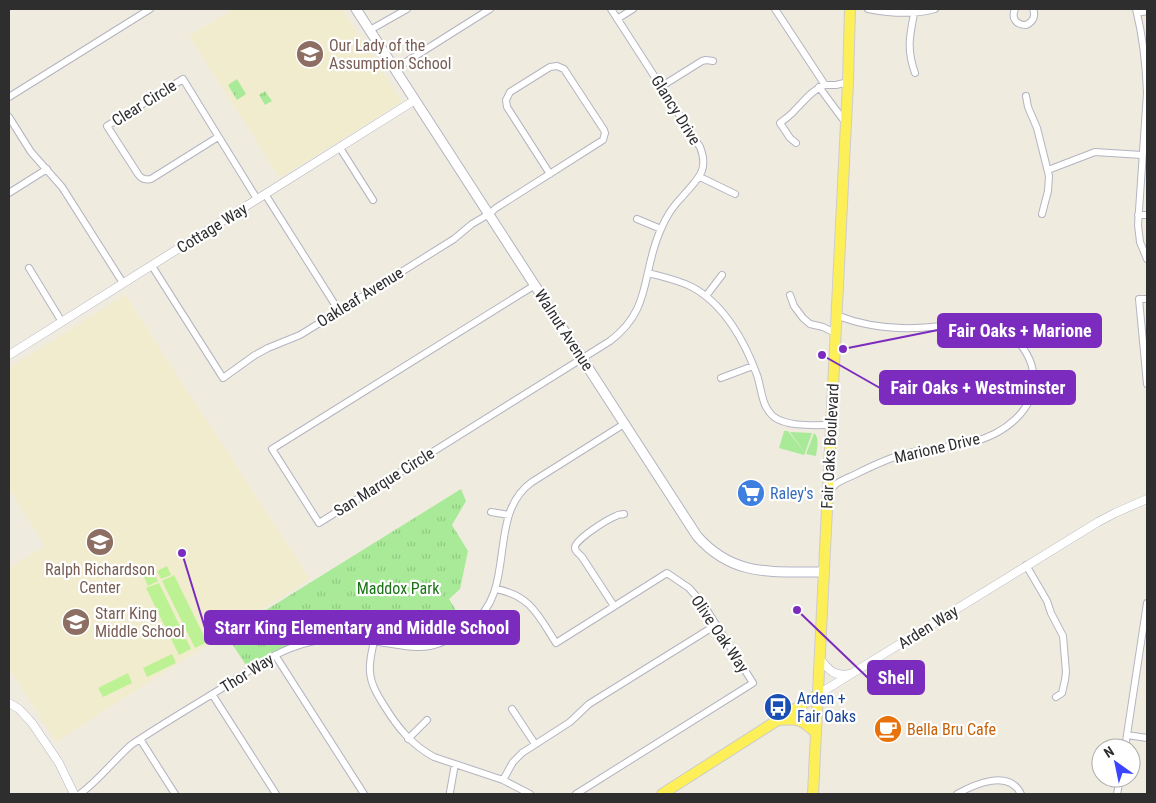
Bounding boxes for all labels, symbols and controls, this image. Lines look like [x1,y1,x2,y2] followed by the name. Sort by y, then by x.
[329,36,452,73] place label: Our Lady of the Assumption School
[295,39,325,69] school or university icon: Our Lady of the Assumption School
[647,72,705,148] street label: Glancy Drive
[108,76,180,130] street label: Clear Circle
[173,199,251,257] street label: Cottage Way
[313,263,407,331] street label: Oakleaf Avenue
[531,286,597,374] street label: Walnut Avenue
[938,314,1101,347] callout: Fair Oaks + Marione
[948,320,1092,341] text: Fair Oaks + Marione
[880,371,1075,404] callout: Fair Oaks + Westminster
[891,377,1065,398] text: Fair Oaks + Westminster
[817,383,843,509] street label: Fair Oaks Boulevard
[892,429,982,467] street label: Marione Drive
[330,444,438,520] street label: San Marque Circle
[736,478,766,508] supermarket icon: Raley's
[770,484,813,503] place label: Raley's
[85,527,115,557] school or university icon: Ralph Richardson Center
[45,560,155,597] place label: Ralph Richardson Center
[357,579,440,598] park label: Maddox Park
[687,592,753,677] street label: Olive Oak Way
[895,601,962,653] street label: Arden Way
[95,604,185,641] place label: Starr King Middle School
[61,607,91,637] school or university icon: Starr King Middle School
[205,611,519,644] callout: Starr King Elementary and Middle School
[215,617,509,638] text: Starr King Elementary and Middle School
[217,649,277,697] street label: Thor Way
[868,661,924,694] callout: Shell
[878,667,914,688] text: Shell
[797,689,856,726] place label: Arden + Fair Oaks
[763,692,793,722] bus stop icon: Arden + Fair Oaks
[873,714,903,744] cafe icon: Bella Bru Cafe
[907,720,996,739] place label: Bella Bru Cafe
[1091,738,1141,788] north arrow
[1101,743,1117,761] text: N

